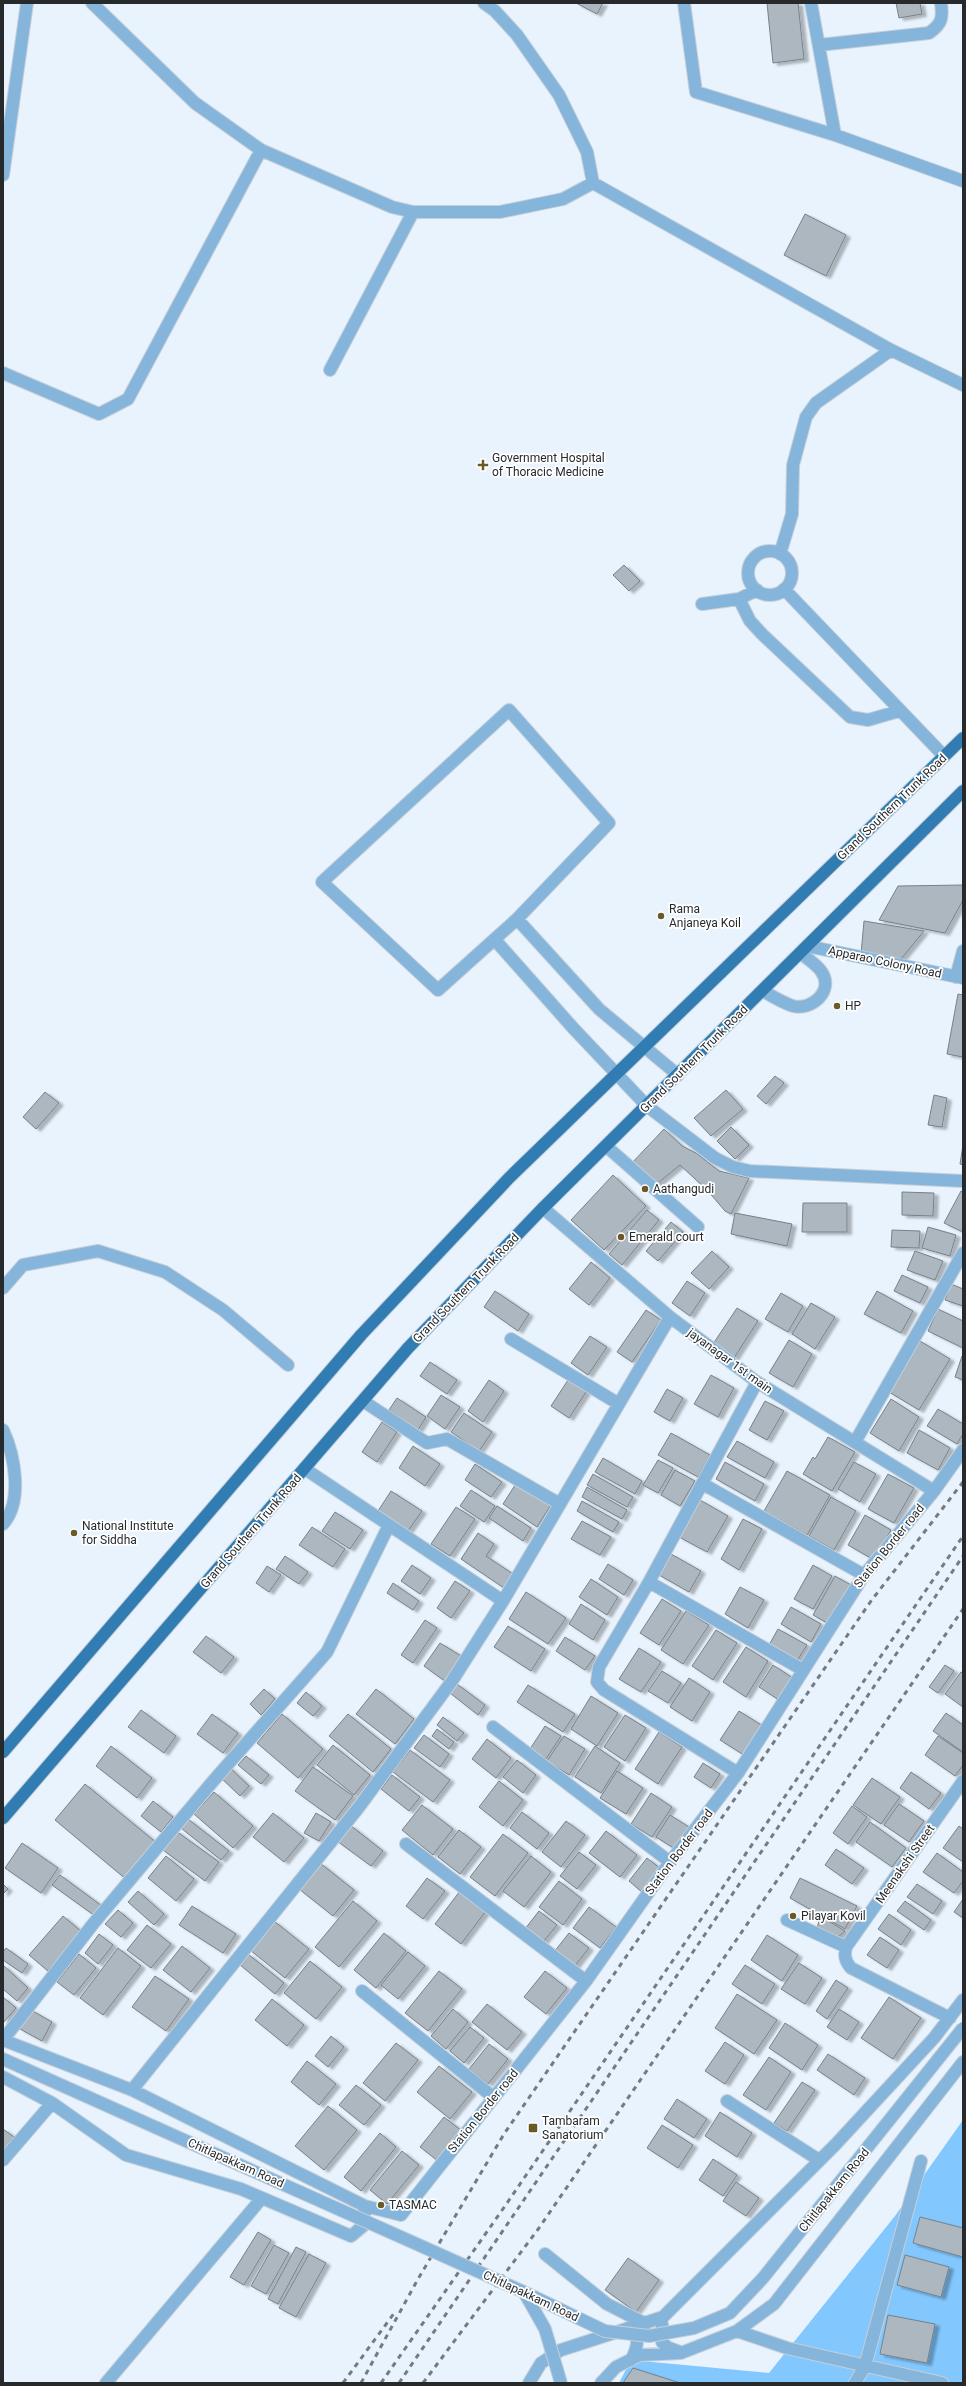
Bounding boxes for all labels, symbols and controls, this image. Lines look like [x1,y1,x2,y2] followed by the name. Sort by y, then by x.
[492,451,605,479] place label: Government Hospital of Thoracic Medicine
[477,459,489,471] marker: Government Hospital of Thoracic Medicine
[834,751,950,863] street label: Grand Southern Trunk Road
[669,902,741,930] place label: Rama Anjaneya Koil
[656,911,666,921] marker: Rama Anjaneya Koil
[827,943,943,981] street label: Apparao Colony Road
[845,999,862,1013] place label: HP
[832,1001,842,1011] marker: HP
[637,1002,751,1116] street label: Grand Southern Trunk Road
[653,1182,714,1196] place label: Aathangudi
[640,1184,650,1194] marker: Aathangudi
[410,1230,522,1346] street label: Grand Southern Trunk Road
[629,1230,704,1244] place label: Emerald court
[616,1232,626,1242] marker: Emerald court
[684,1325,775,1396] street label: jayanagar 1st main
[198,1471,304,1591] street label: Grand Southern Trunk Road
[851,1501,927,1591] street label: Station Border road
[82,1519,174,1547] place label: National Institute for Siddha
[69,1528,79,1538] marker: National Institute for Siddha
[642,1806,716,1898] street label: Station Border road
[873,1822,937,1906] street label: Meenakshi Street
[801,1909,866,1923] place label: Pilayar Kovil
[788,1911,798,1921] marker: Pilayar Kovil
[445,2066,521,2156] street label: Station Border road
[542,2114,604,2142] place label: Tambaram Sanatorium
[527,2122,539,2134] marker: Tambaram Sanatorium
[186,2136,286,2190] street label: Chitlapakkam Road
[796,2145,872,2235] street label: Chitlapakkam Road
[389,2198,437,2212] place label: TASMAC
[376,2200,386,2210] marker: TASMAC
[481,2268,581,2324] street label: Chitlapakkam Road

